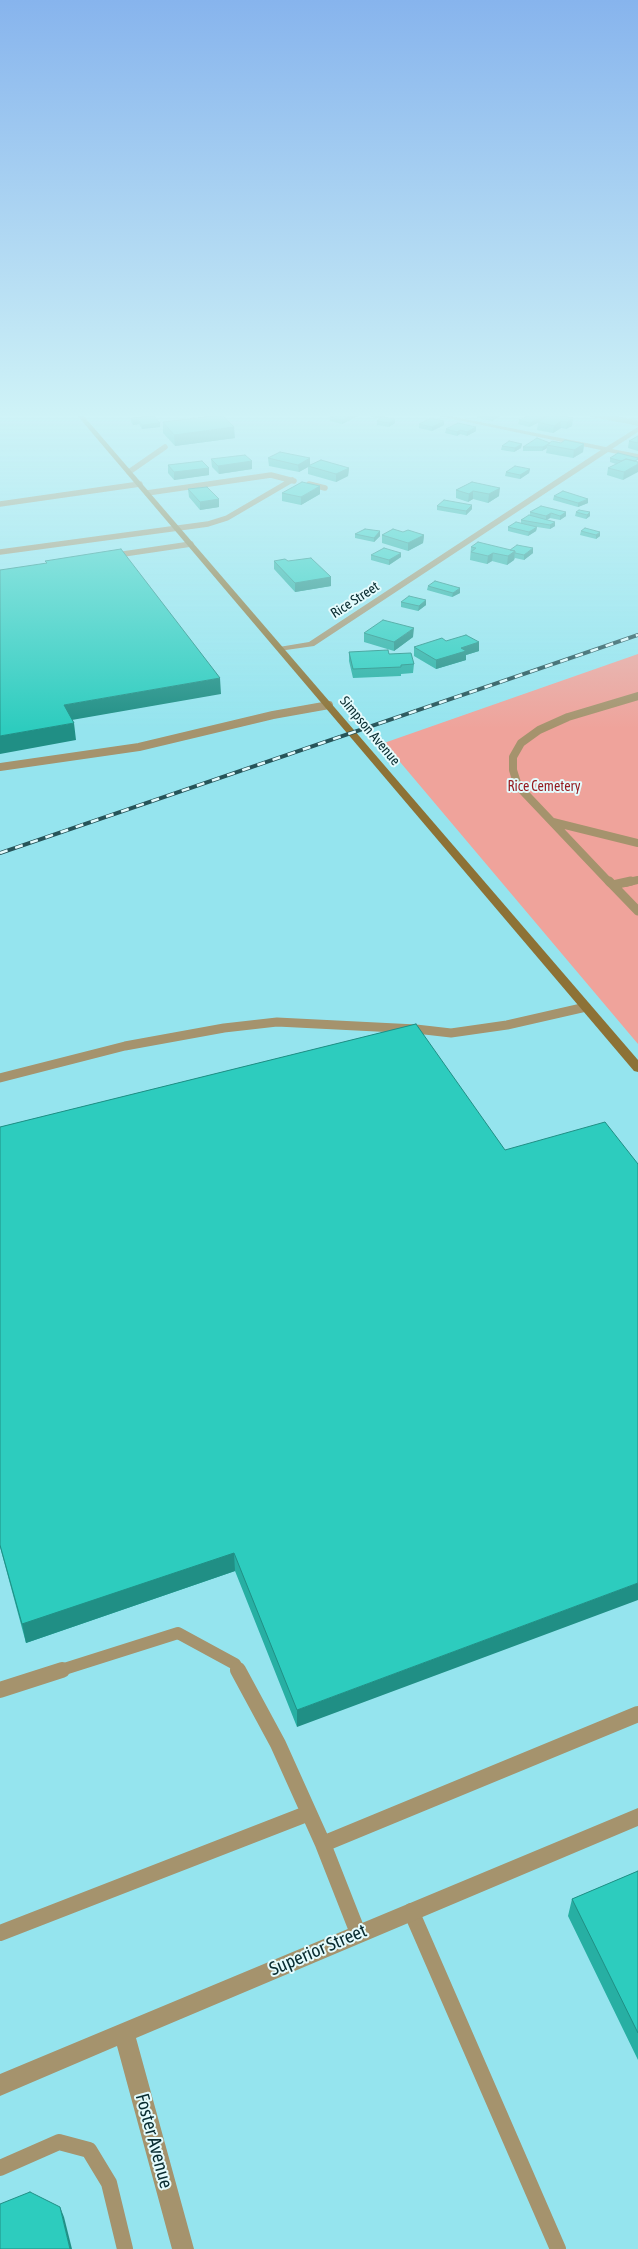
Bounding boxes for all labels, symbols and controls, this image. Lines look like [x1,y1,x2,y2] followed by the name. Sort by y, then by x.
[328,578,382,622] street label: Rice Street
[336,693,404,769] street label: Simpson Avenue
[508,779,580,795] park label: Rice Cemetery
[266,1919,370,1981] street label: Superior Street
[130,2091,178,2191] street label: Foster Avenue

